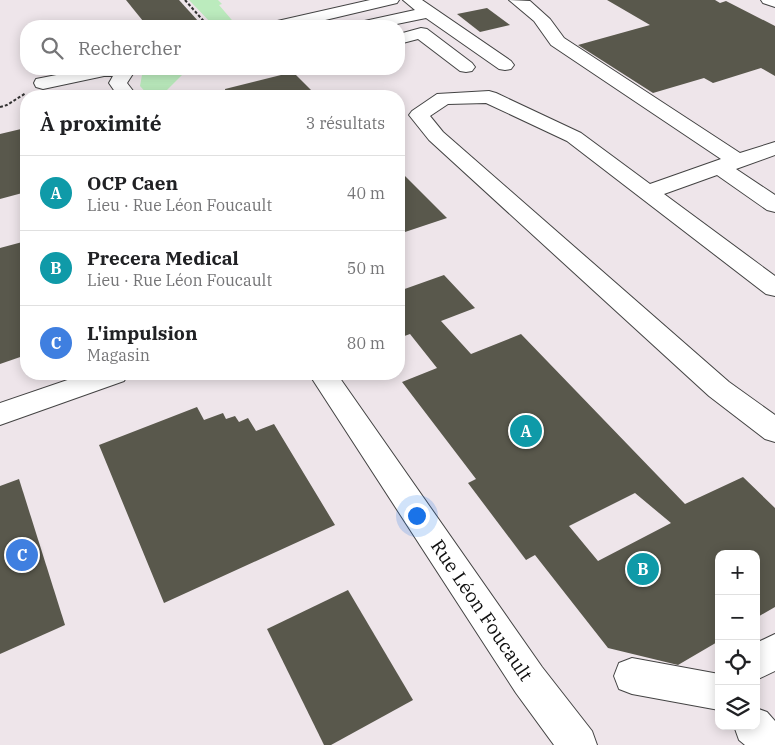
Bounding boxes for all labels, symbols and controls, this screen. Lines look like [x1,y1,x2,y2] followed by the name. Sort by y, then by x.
[20,20,405,75] search box
[38,34,66,62] icon: search
[78,36,181,60] text: Rechercher
[40,109,162,137] text: À proximité
[306,113,385,133] text: 3 résultats
[87,171,178,195] text: OCP Caen
[50,183,62,203] text: A
[347,183,385,203] text: 40 m
[87,195,272,215] text: Lieu · Rue Léon Foucault
[87,246,239,270] text: Precera Medical
[50,258,62,278] text: B
[347,258,385,278] text: 50 m
[87,270,272,290] text: Lieu · Rue Léon Foucault
[87,321,198,345] text: L'impulsion
[51,333,61,353] text: C
[347,333,385,353] text: 80 m
[87,345,150,365] text: Magasin
[510,412,542,450] pin: A
[404,503,430,529] your location
[426,535,538,686] street label: Rue Léon Foucault
[6,536,38,574] pin: C
[627,550,659,588] pin: B
[715,550,760,730] map controls
[715,550,760,595] button: +
[715,595,760,640] button: −
[715,640,760,685] button: locate
[715,685,760,730] button: layers

